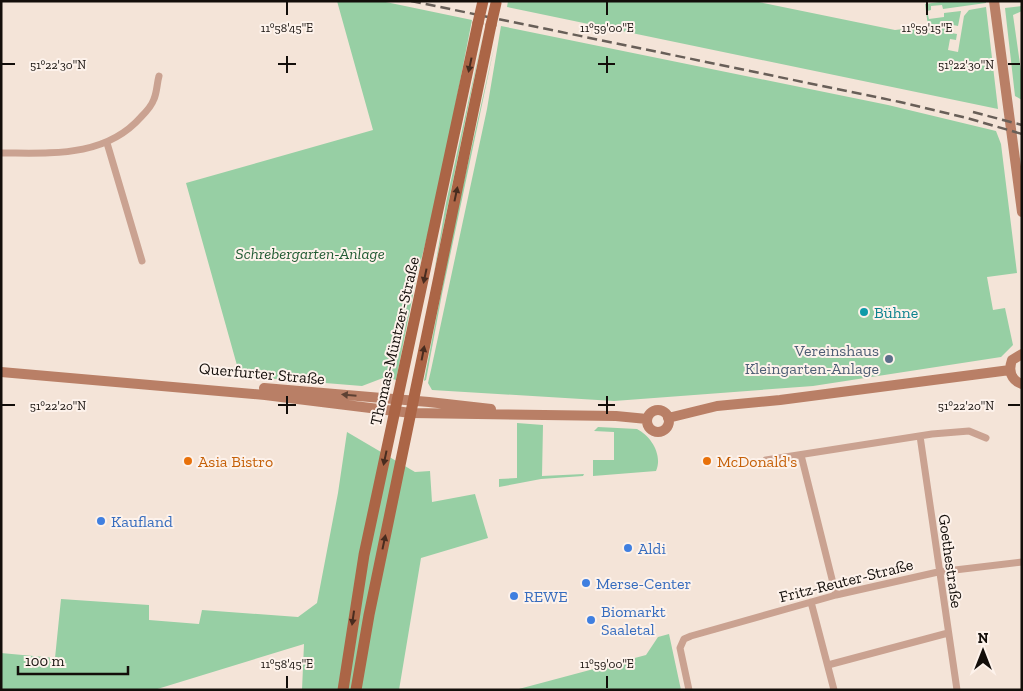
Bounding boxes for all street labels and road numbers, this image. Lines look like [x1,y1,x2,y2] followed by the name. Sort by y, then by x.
[366,255,423,427] street label: Thomas-Müntzer-Straße
[198,359,326,388] street label: Querfurter Straße
[935,513,966,609] street label: Goethestraße
[777,555,915,606] street label: Fritz-Reuter-Straße

